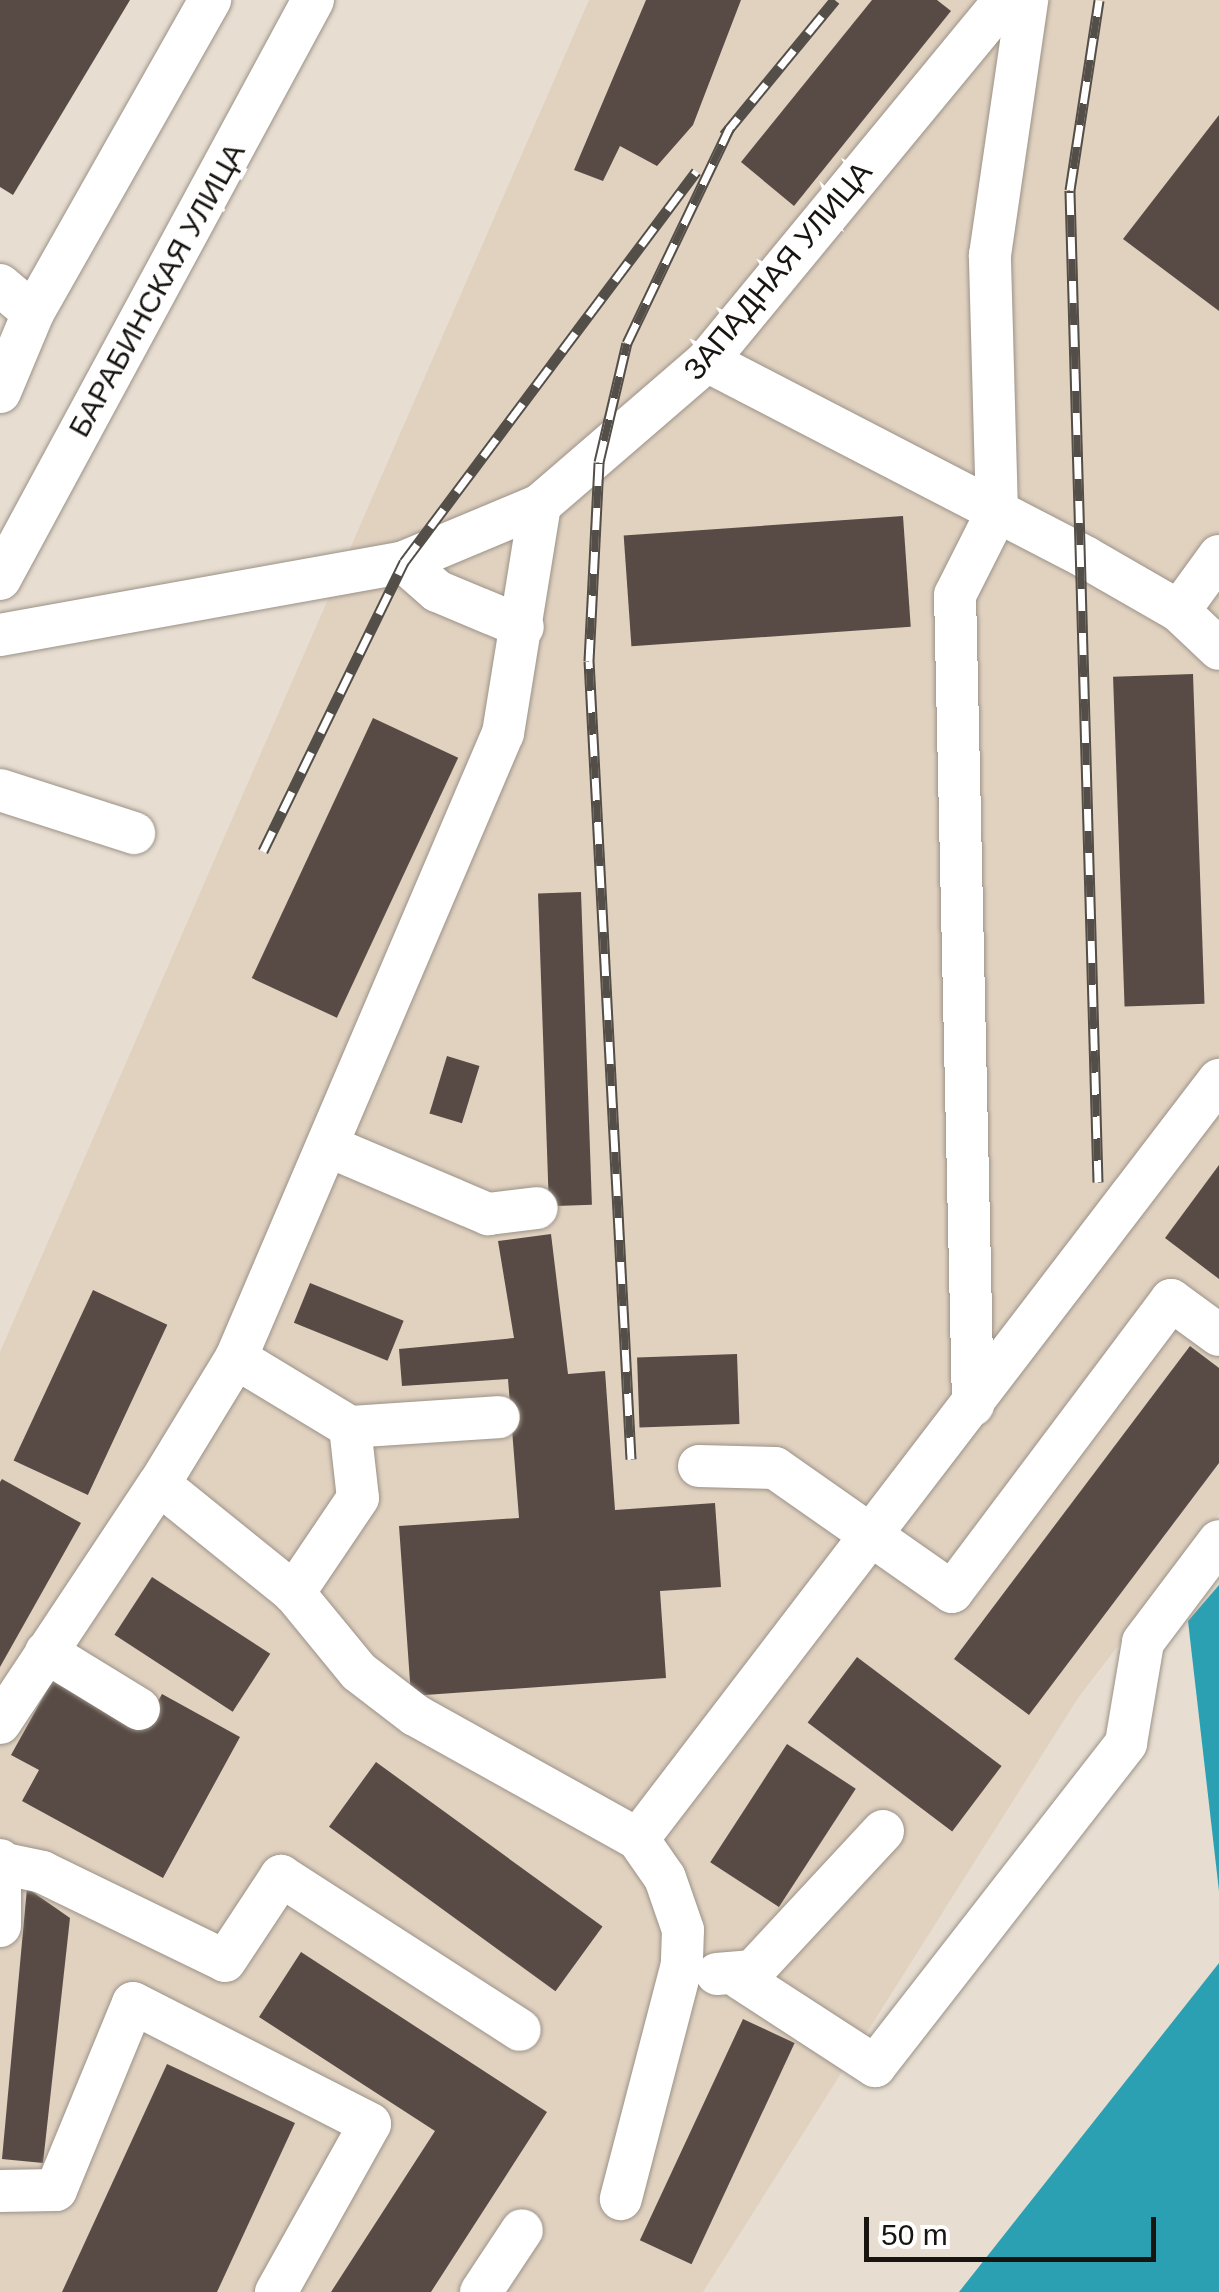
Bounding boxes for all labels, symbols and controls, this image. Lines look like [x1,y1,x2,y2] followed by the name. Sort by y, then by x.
[61,137,253,443] street label: БАРАБИНСКАЯ УЛИЦА
[676,155,880,387] street label: ЗАПАДНАЯ УЛИЦА
[869,2197,1162,2259] scale bar
[881,2218,948,2251] text: 50 m

